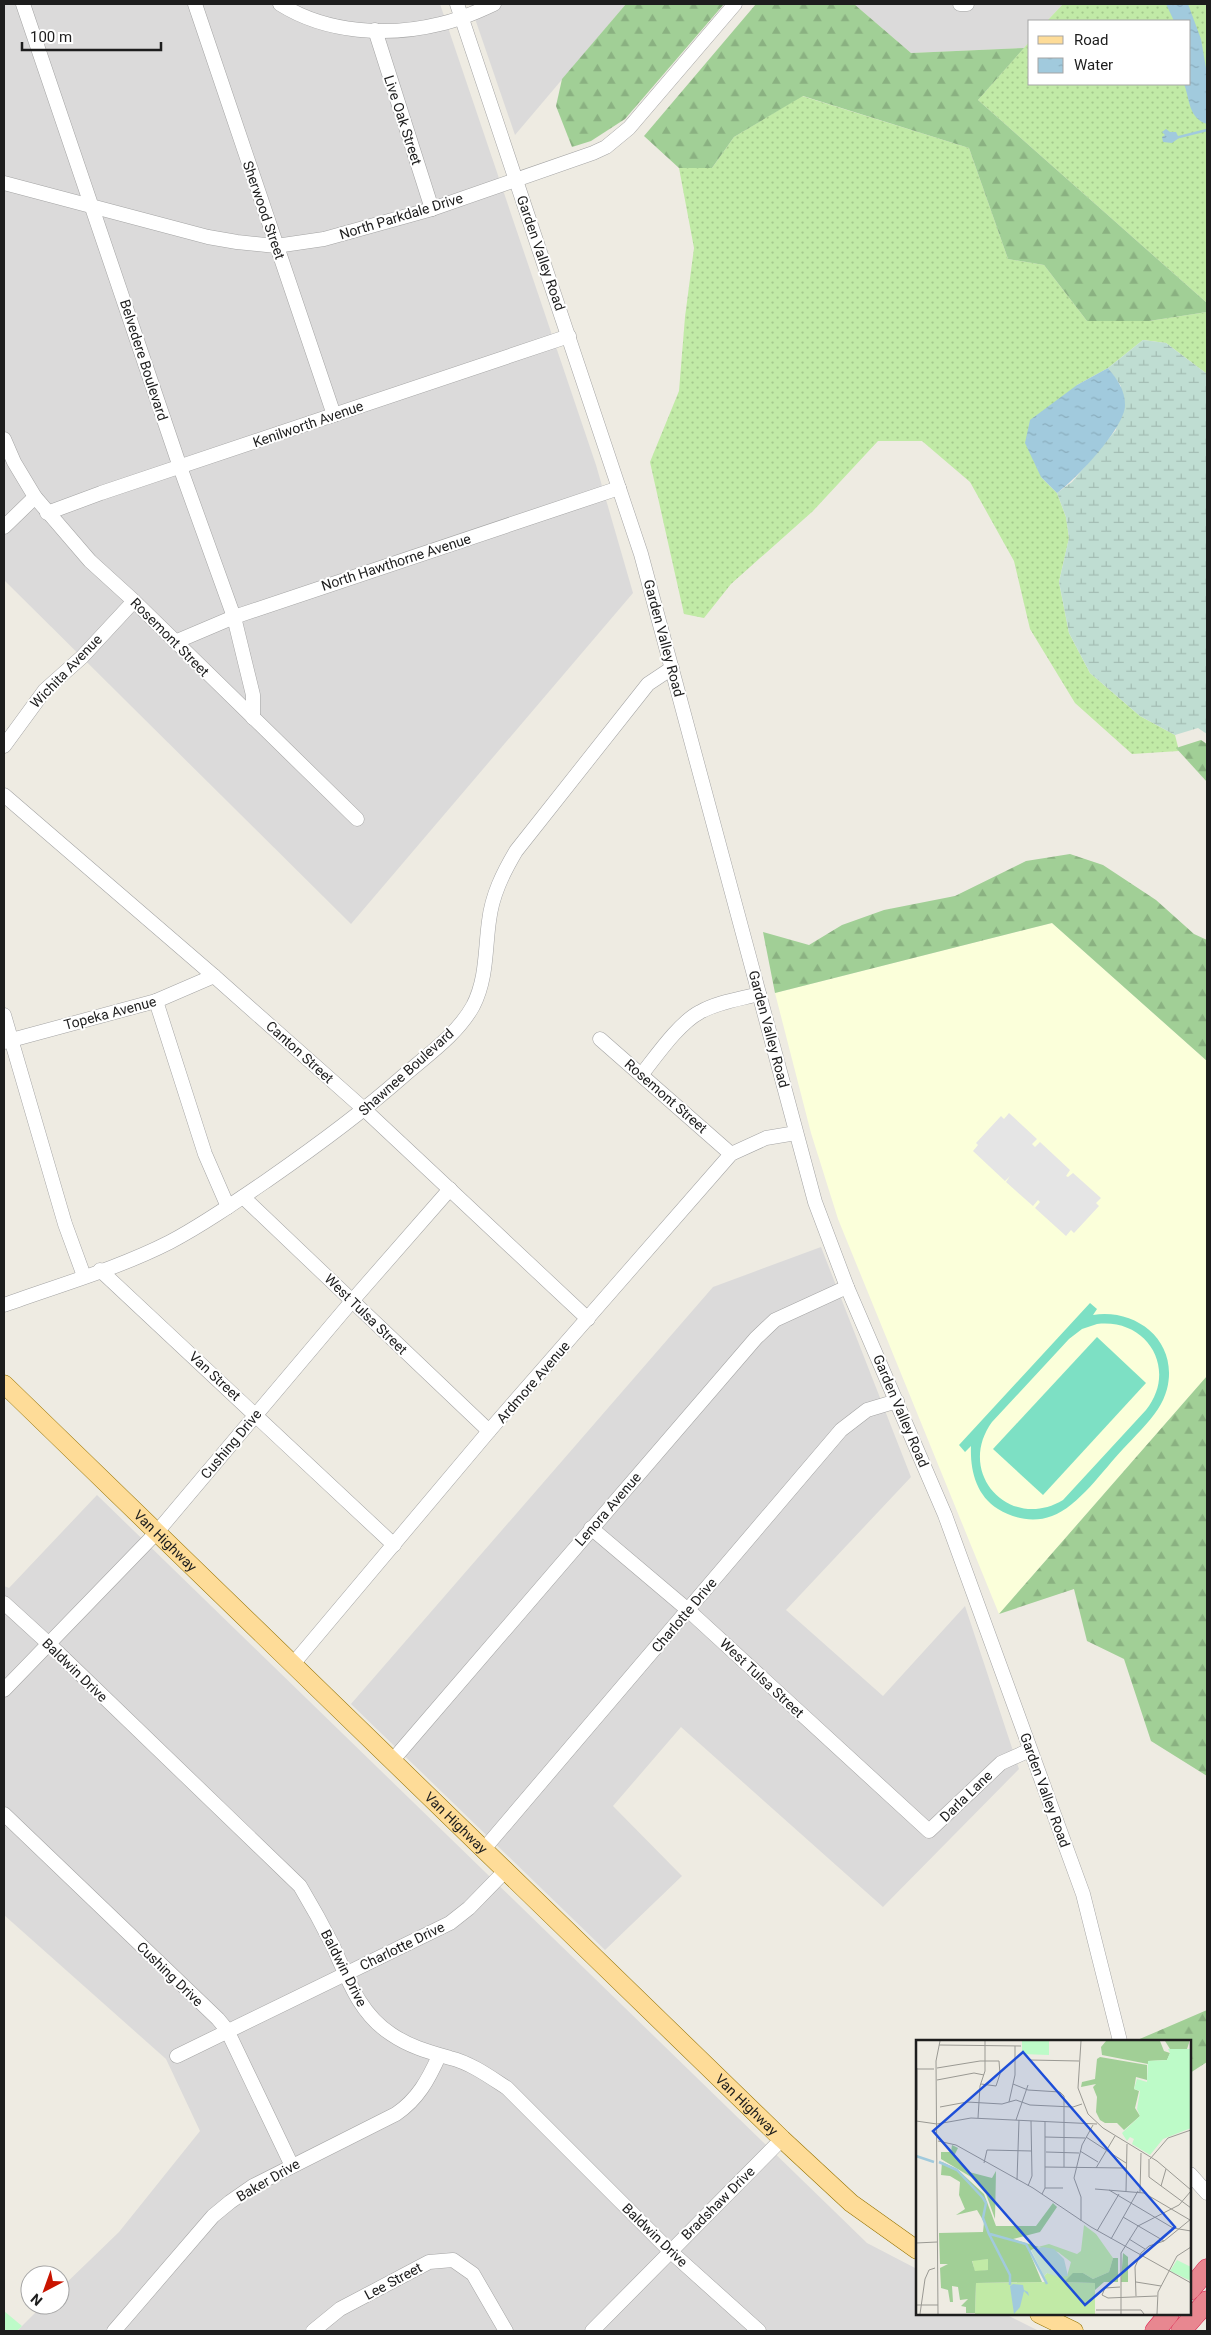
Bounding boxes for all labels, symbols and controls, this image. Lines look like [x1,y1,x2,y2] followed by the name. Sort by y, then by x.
[22,20,161,52] scale bar
[1028,20,1191,85] legend
[30,28,72,46] text: 100 m
[1074,31,1108,49] text: Road
[1074,56,1113,74] text: Water
[381,73,425,167] street label: Live Oak Street
[240,159,288,262] street label: Sherwood Street
[337,190,465,242] street label: North Parkdale Drive
[514,193,568,313] street label: Garden Valley Road
[117,297,171,423] street label: Belvedere Boulevard
[251,398,365,450] street label: Kenilworth Avenue
[319,530,473,594] street label: North Hawthorne Avenue
[641,578,687,698] street label: Garden Valley Road
[127,594,213,680] street label: Rosemont Street
[27,631,105,711] street label: Wichita Avenue
[746,969,792,1089] street label: Garden Valley Road
[62,993,158,1033] street label: Topeka Avenue
[263,1018,337,1087] street label: Canton Street
[355,1025,457,1119] street label: Shawnee Boulevard
[621,1056,711,1137] street label: Rosemont Street
[321,1270,411,1358] street label: West Tulsa Street
[493,1338,573,1426] street label: Ardmore Avenue
[186,1348,244,1404] street label: Van Street
[870,1352,932,1470] street label: Garden Valley Road
[197,1406,265,1482] street label: Cushing Drive
[572,1469,644,1549] street label: Lenora Avenue
[131,1507,200,1575] street label: Van Highway
[648,1575,720,1655] street label: Charlotte Drive
[39,1635,111,1705] street label: Baldwin Drive
[717,1635,808,1721] street label: West Tulsa Street
[1017,1730,1073,1850] street label: Garden Valley Road
[937,1767,995,1825] street label: Darla Lane
[421,1789,491,1857] street label: Van Highway
[357,1919,447,1973] street label: Charlotte Drive
[318,1927,370,2009] street label: Baldwin Drive
[134,1938,206,2010] street label: Cushing Drive
[916,2040,1191,2315] inset map
[712,2071,782,2139] street label: Van Highway
[234,2155,302,2205] street label: Baker Drive
[678,2163,758,2243] street label: Bradshaw Drive
[619,2200,691,2270] street label: Baldwin Drive
[362,2259,425,2303] street label: Lee Street
[20,2265,70,2315] north arrow
[27,2291,45,2309] text: N

